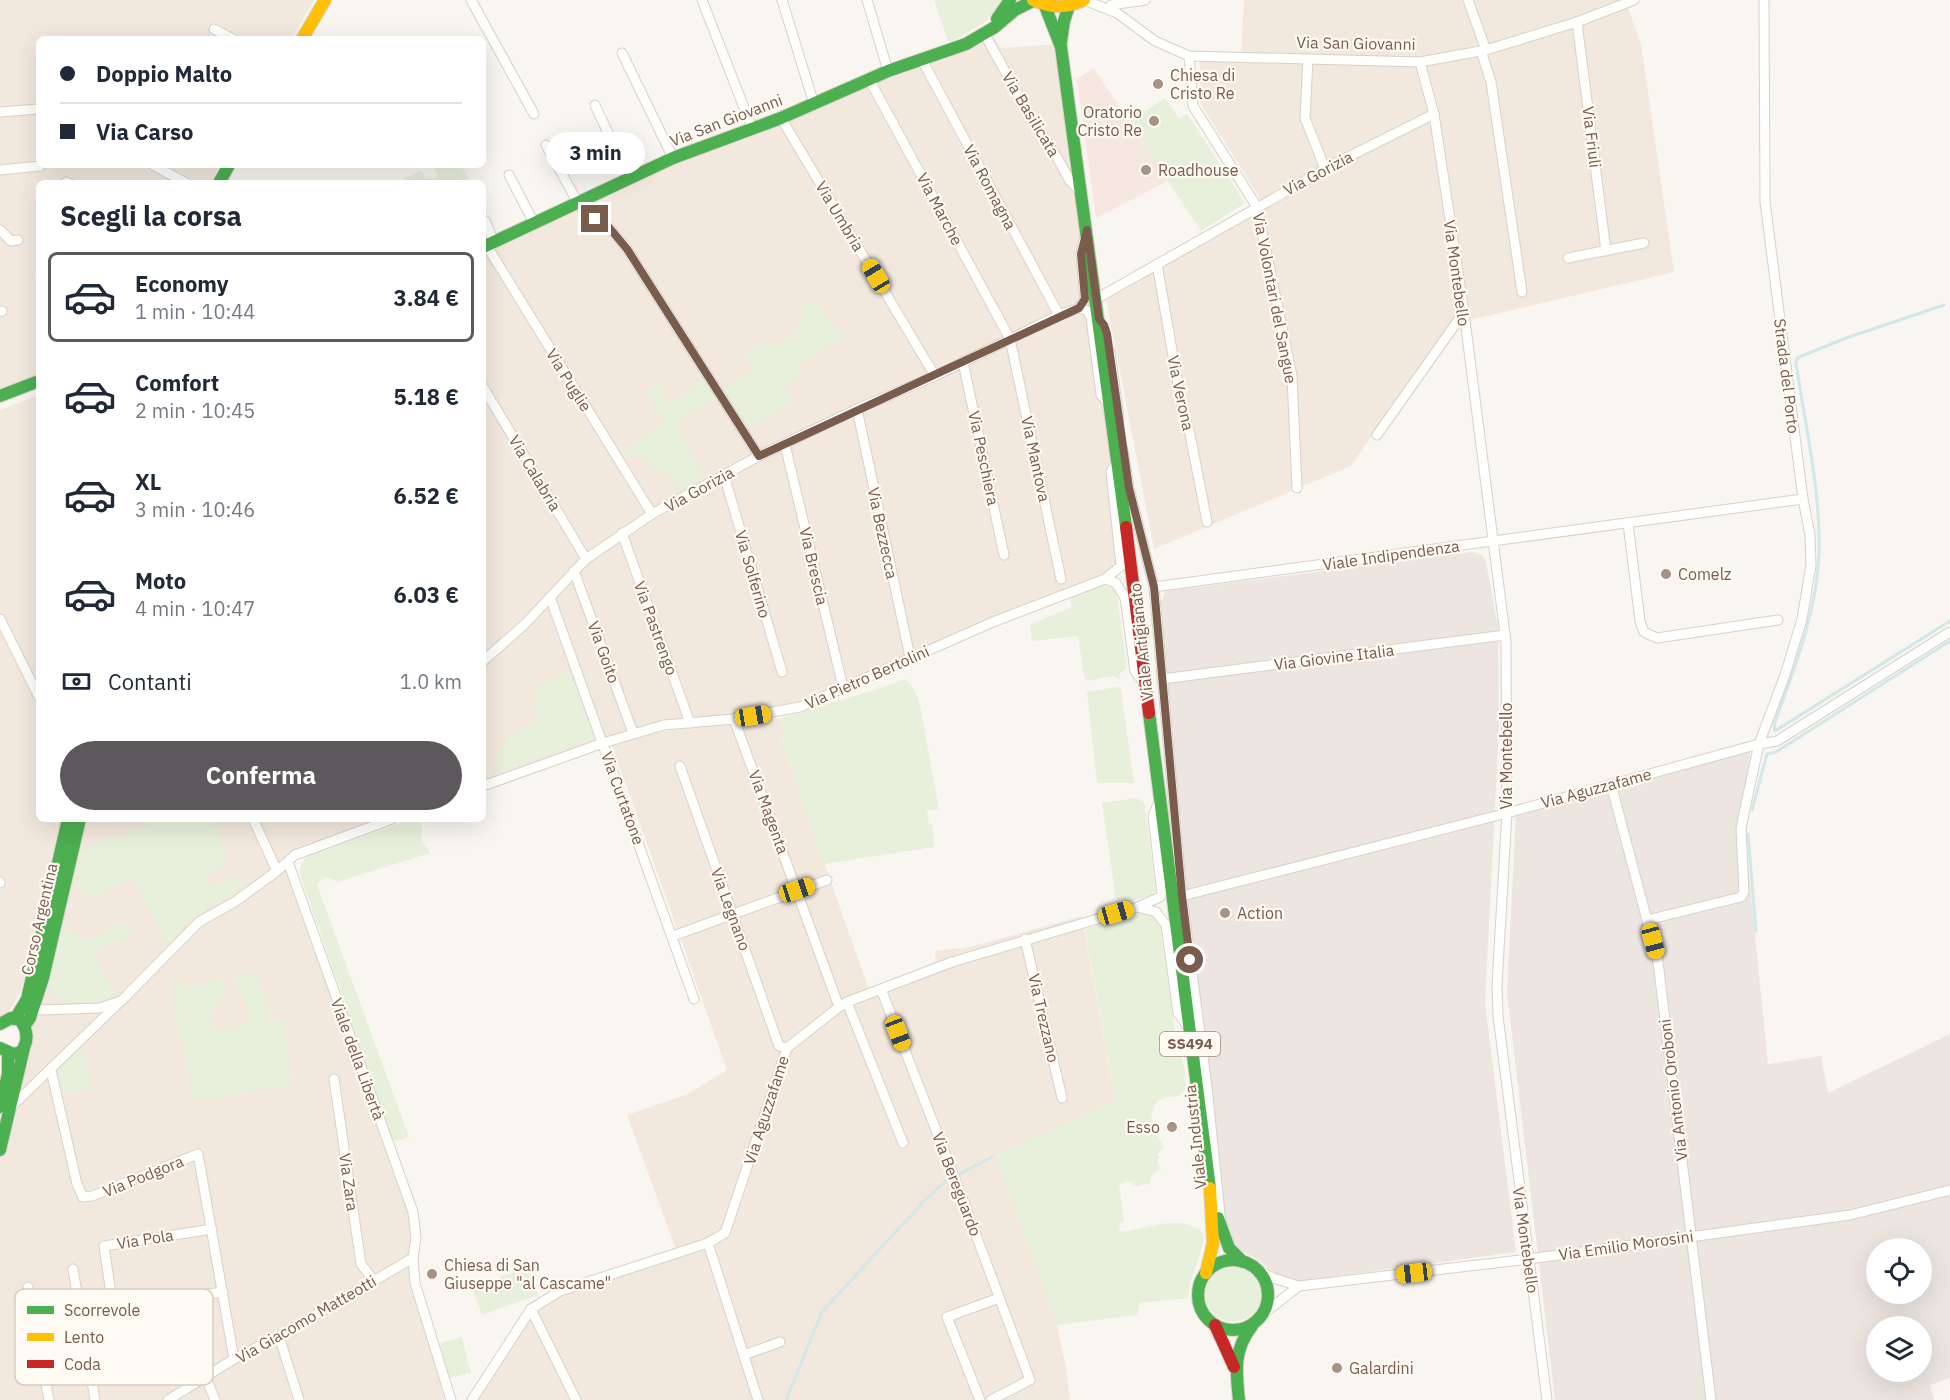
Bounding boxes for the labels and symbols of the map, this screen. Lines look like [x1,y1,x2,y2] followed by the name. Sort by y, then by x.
[1296,32,1416,54] street label: Via San Giovanni
[1170,65,1235,103] place label: Chiesa di Cristo Re
[998,68,1065,161] street label: Via Basilicata
[1151,77,1165,91] marker: Chiesa di Cristo Re
[667,89,785,151] street label: Via San Giovanni
[1077,102,1142,140] place label: Oratorio Cristo Re
[1578,105,1606,169] street label: Via Friuli
[1147,114,1161,128] marker: Oratorio Cristo Re
[546,132,644,174] callout: 3 min
[959,141,1021,233] street label: Via Romagna
[1280,146,1357,200] street label: Via Gorizia
[1158,160,1239,180] place label: Roadhouse
[1139,163,1153,177] marker: Roadhouse
[913,169,968,249] street label: Via Marche
[811,177,869,255] street label: Via Umbria
[581,205,608,232] route end
[1249,211,1301,385] street label: Via Volontari del Sangue
[1440,219,1474,327] street label: Via Montebello
[859,256,893,296] car
[1770,317,1804,435] street label: Strada del Porto
[542,345,596,415] street label: Via Puglie
[1163,354,1199,433] street label: Via Verona
[964,409,1004,508] street label: Via Peschiera
[1017,414,1055,504] street label: Via Mantova
[505,431,566,515] street label: Via Calabria
[661,462,737,516] street label: Via Gorizia
[864,485,903,581] street label: Via Bezzecca
[795,525,833,607] street label: Via Brescia
[731,528,775,620] street label: Via Solferino
[1321,535,1461,575] street label: Viale Indipendenza
[1678,564,1731,584] place label: Comelz
[1659,567,1673,581] marker: Comelz
[630,578,682,678] street label: Via Pastrengo
[1125,582,1157,702] street label: Viale Artigianato
[584,618,624,686] street label: Via Goito
[1273,640,1396,674] street label: Via Giovine Italia
[802,641,932,713] street label: Via Pietro Bertolini
[1496,702,1516,810] street label: Via Montebello
[734,704,772,728] car
[597,749,649,847] street label: Via Curtatone
[1539,764,1654,812] street label: Via Aguzzafame
[745,767,794,857] street label: Via Magenta
[16,861,62,977] street label: Corso Argentina
[707,865,755,953] street label: Via Legnano
[777,876,817,904] car
[1096,899,1136,927] car
[1237,903,1283,923] place label: Action
[1218,906,1232,920] marker: Action
[1640,921,1666,961] car
[1176,946,1203,973] route start
[1024,972,1064,1064] street label: Via Trezzano
[327,995,390,1123] street label: Viale della Libertà
[883,1013,913,1053] car
[1654,1018,1692,1162] street label: Via Antonio Oroboni
[1160,1032,1220,1056] road number: SS494
[739,1053,793,1167] street label: Via Aguzzafame
[1180,1083,1210,1190] street label: Viale Industria
[1126,1117,1160,1137] place label: Esso
[1165,1120,1179,1134] marker: Esso
[928,1129,986,1239] street label: Via Bereguardo
[100,1151,187,1201] street label: Via Podgora
[335,1152,363,1213] street label: Via Zara
[1509,1186,1543,1294] street label: Via Montebello
[115,1225,175,1253] street label: Via Pola
[1557,1226,1695,1264] street label: Via Emilio Morosini
[444,1255,611,1293] place label: Chiesa di San Giuseppe "al Cascame"
[1395,1262,1433,1284] car
[425,1267,439,1281] marker: Chiesa di San Giuseppe "al Cascame"
[232,1271,380,1367] street label: Via Giacomo Matteotti
[15,1289,213,1385] legend
[64,1300,141,1320] text: Scorrevole
[64,1327,104,1347] text: Lento
[64,1354,101,1374] text: Coda
[1349,1358,1414,1378] place label: Galardini
[1330,1361,1344,1375] marker: Galardini

